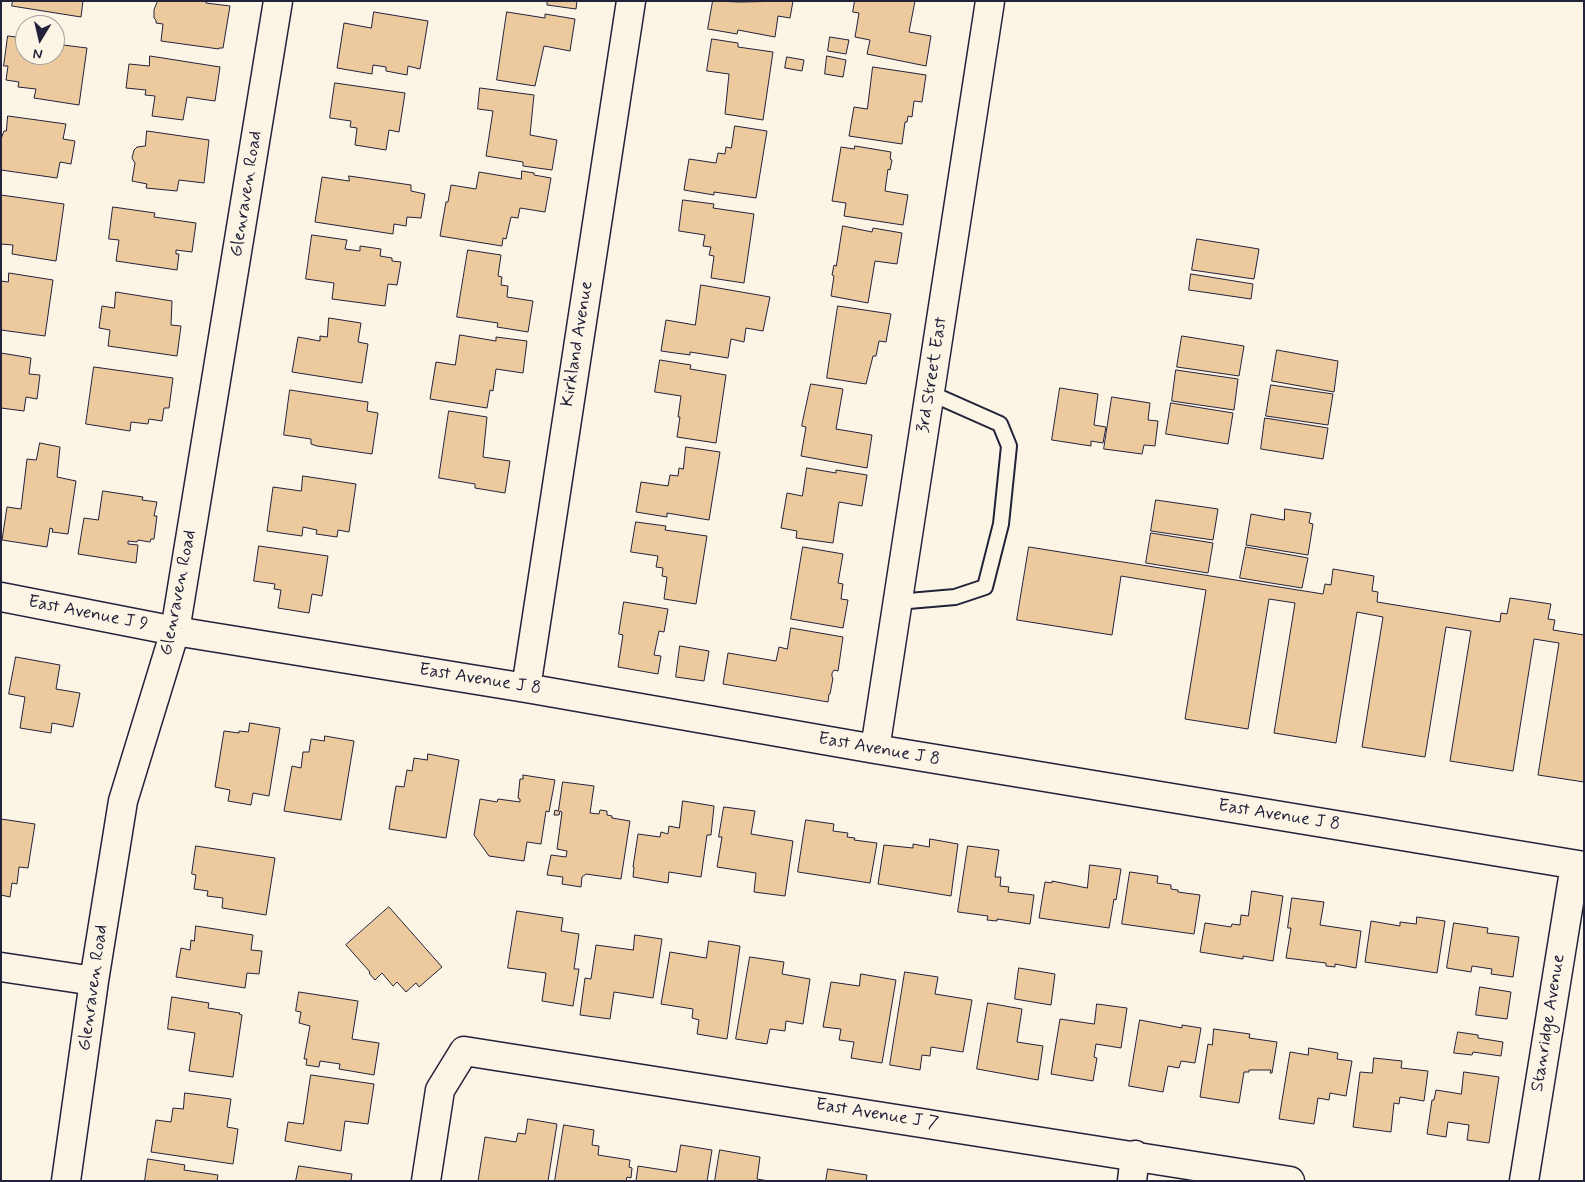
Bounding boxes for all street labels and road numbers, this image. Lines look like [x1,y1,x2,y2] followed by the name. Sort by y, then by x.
[226,129,268,259] street label: Glenraven Road
[557,280,599,408] street label: Kirkland Avenue
[913,315,953,435] street label: 3rd Street East
[156,528,202,658] street label: Glenraven Road
[26,592,150,636] street label: East Avenue J 9
[417,660,543,700] street label: East Avenue J 8
[816,729,942,771] street label: East Avenue J 8
[1216,796,1342,836] street label: East Avenue J 8
[74,923,114,1053] street label: Glenraven Road
[1527,953,1571,1093] street label: Stanridge Avenue
[814,1095,940,1135] street label: East Avenue J 7

